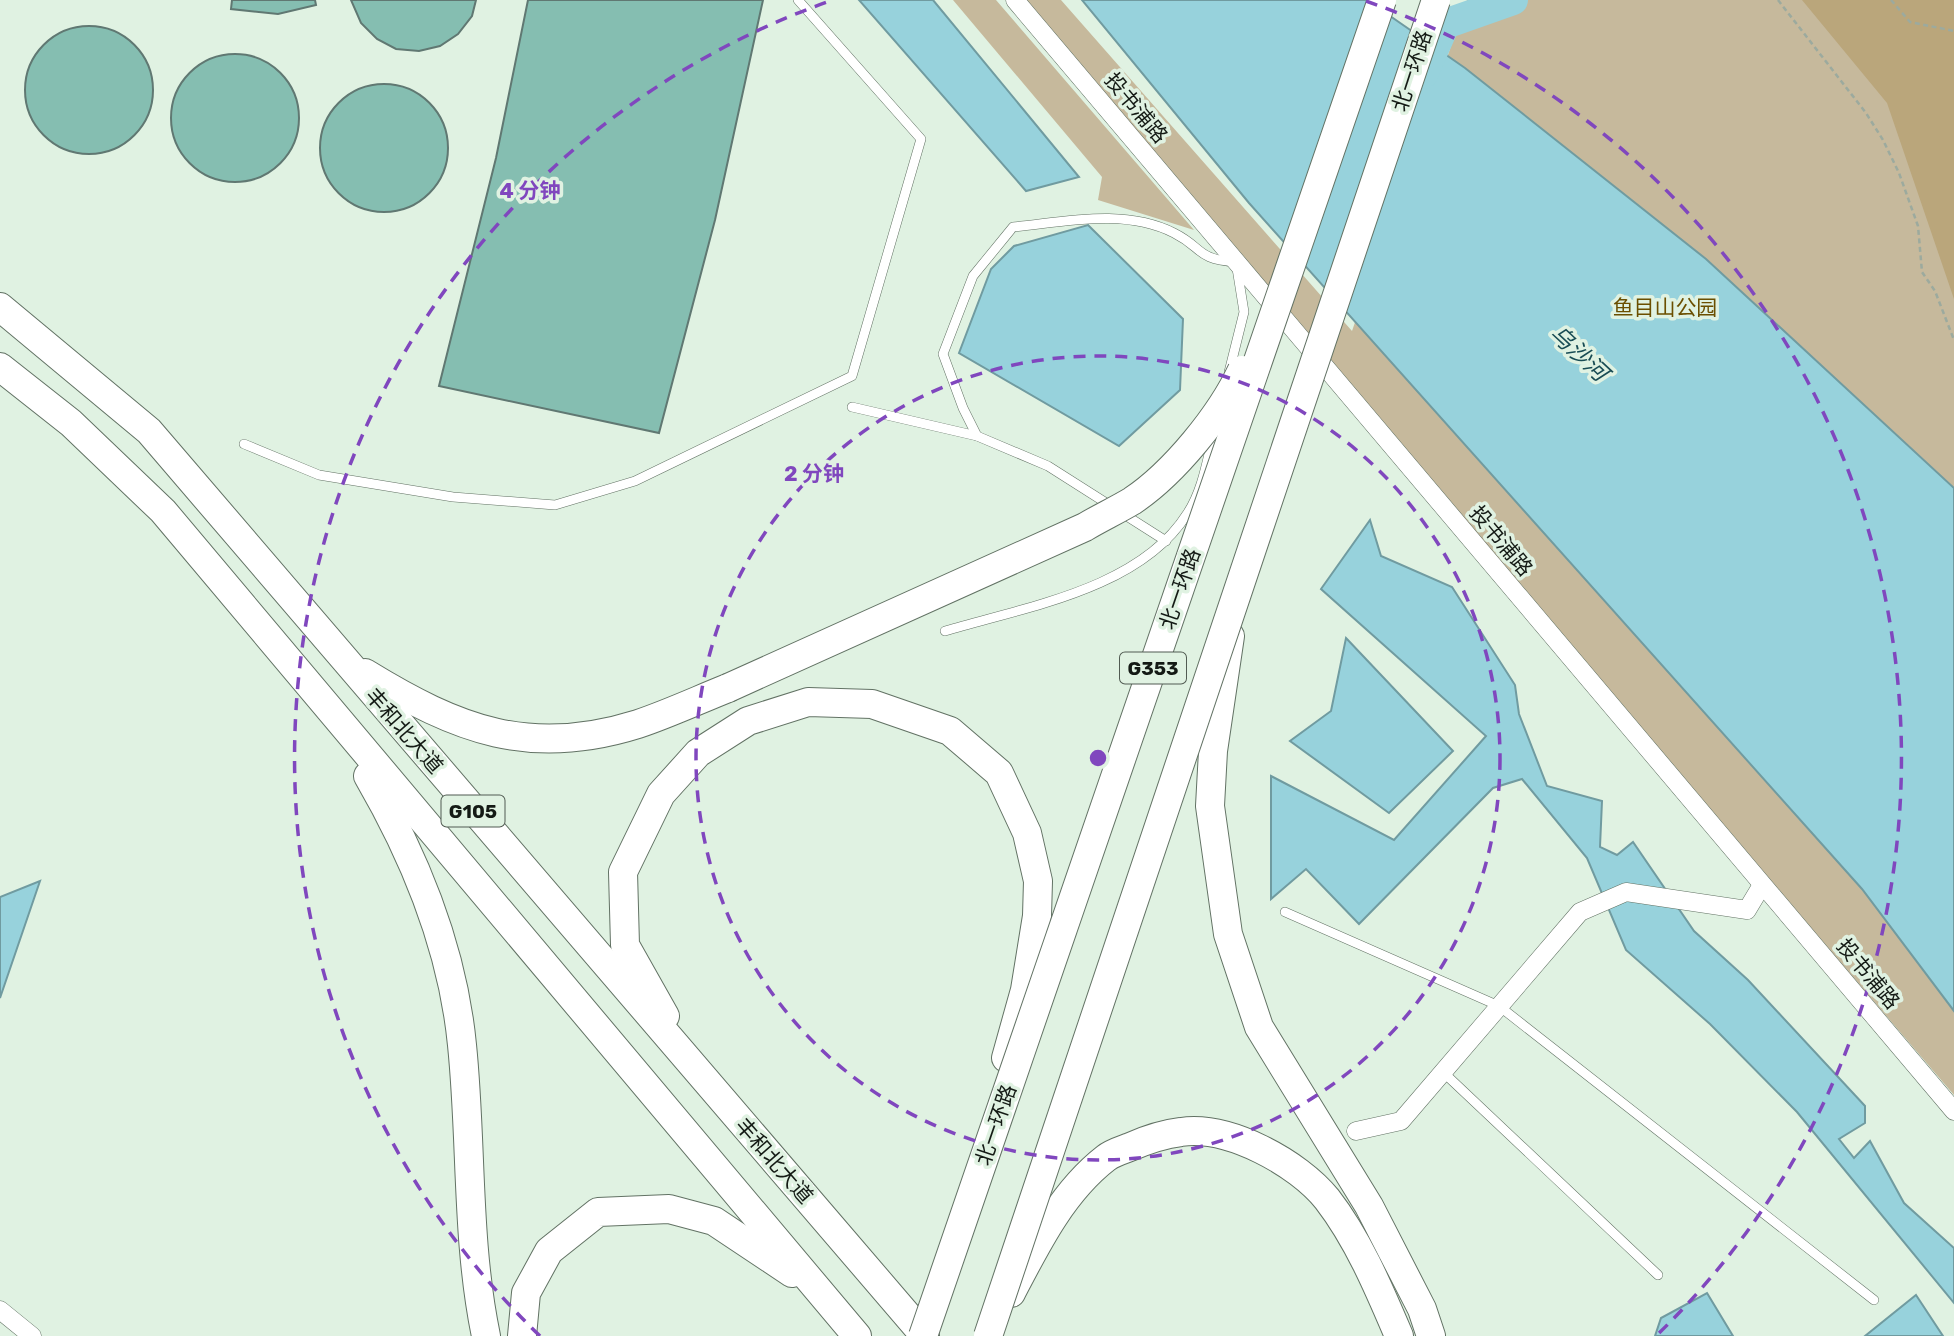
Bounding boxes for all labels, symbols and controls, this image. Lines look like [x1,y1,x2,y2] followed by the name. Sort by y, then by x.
[1387,27,1436,115] street label: 北一环路
[1100,67,1173,148] street label: 投书浦路
[500,178,560,203] text: 4 分钟
[1613,295,1718,320] park label: 鱼目山公园
[1544,319,1617,389] water label: 乌沙河
[784,461,844,486] text: 2 分钟
[1465,500,1538,581] street label: 投书浦路
[1154,545,1205,633] street label: 北一环路
[1120,652,1186,684] road number: G353
[361,683,448,778] street label: 丰和北大道
[1086,746,1110,770] centre of rings
[442,796,504,826] road number: G105
[1832,933,1905,1014] street label: 投书浦路
[970,1081,1021,1169] street label: 北一环路
[731,1113,818,1208] street label: 丰和北大道

